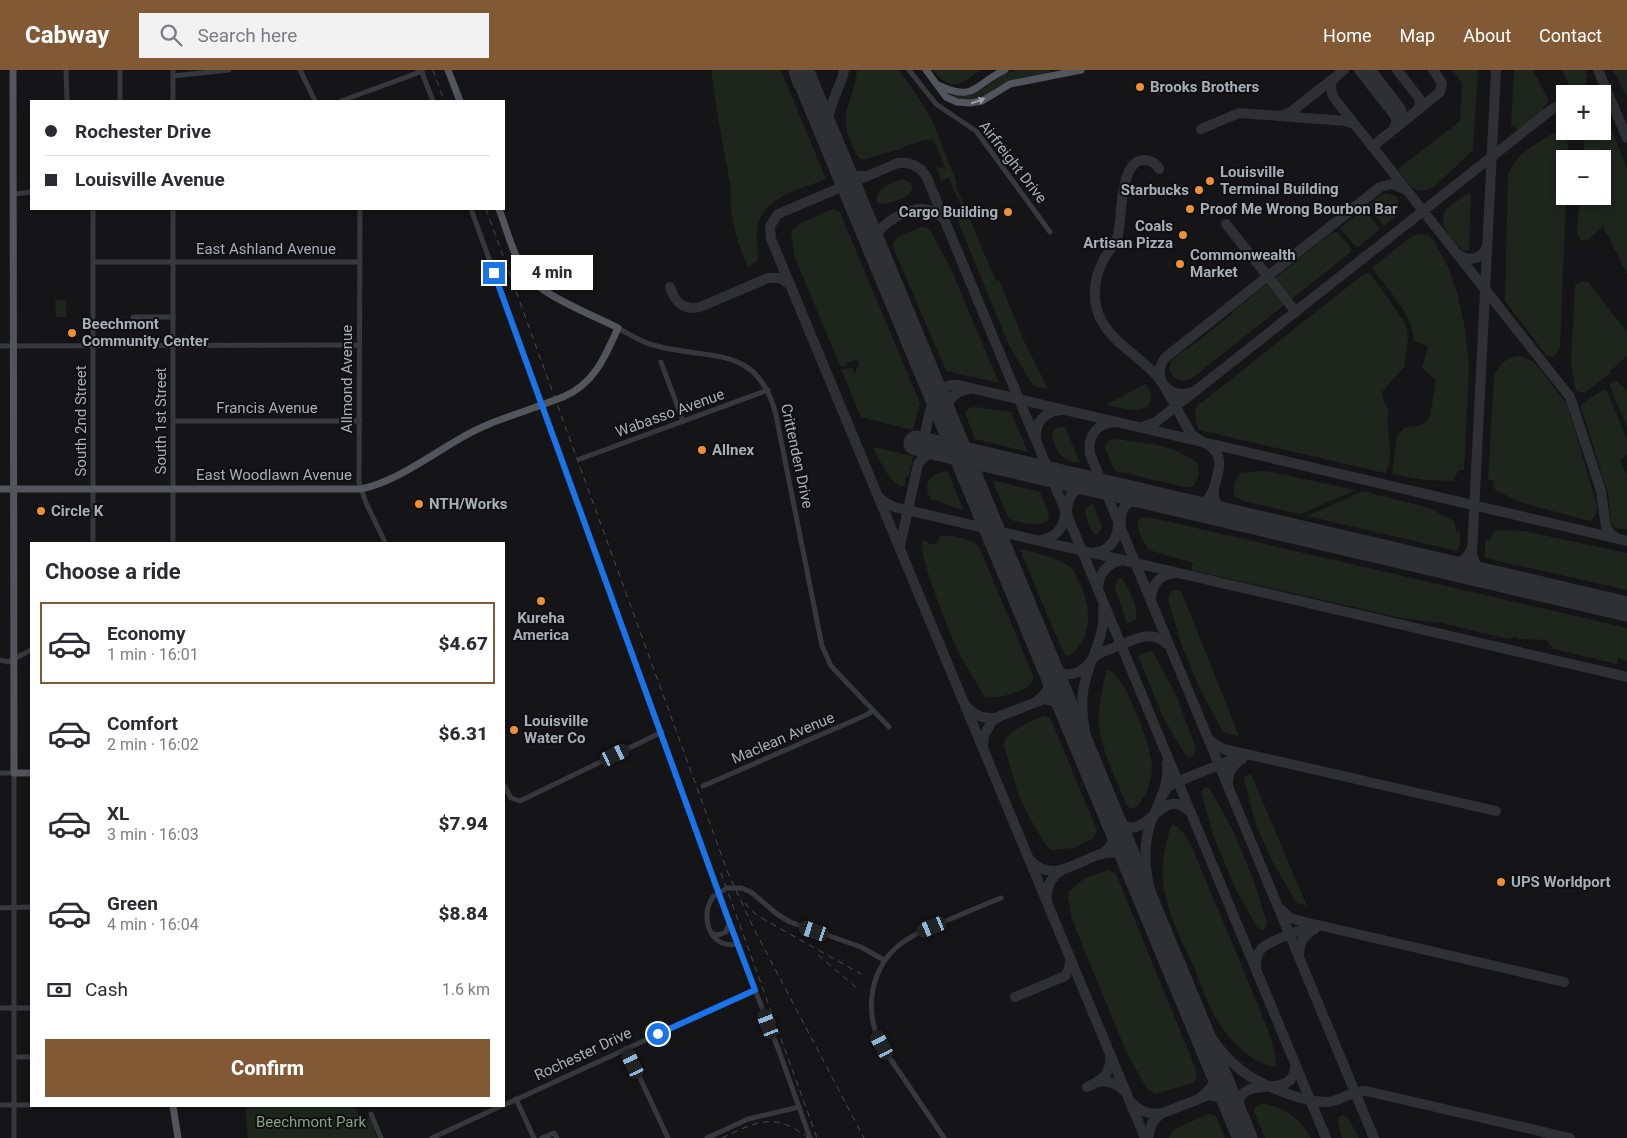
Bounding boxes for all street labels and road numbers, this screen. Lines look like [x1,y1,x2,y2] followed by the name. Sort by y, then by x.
[975,117,1051,207] street label: Airfreight Drive
[196,240,336,258] street label: East Ashland Avenue
[338,325,356,433] street label: Allmond Avenue
[72,365,90,477] street label: South 2nd Street
[152,367,170,475] street label: South 1st Street
[613,385,727,441] street label: Wabasso Avenue
[216,399,318,417] street label: Francis Avenue
[777,402,817,510] street label: Crittenden Drive
[196,466,352,484] street label: East Woodlawn Avenue
[729,708,837,768] street label: Maclean Avenue
[532,1024,634,1084] street label: Rochester Drive

